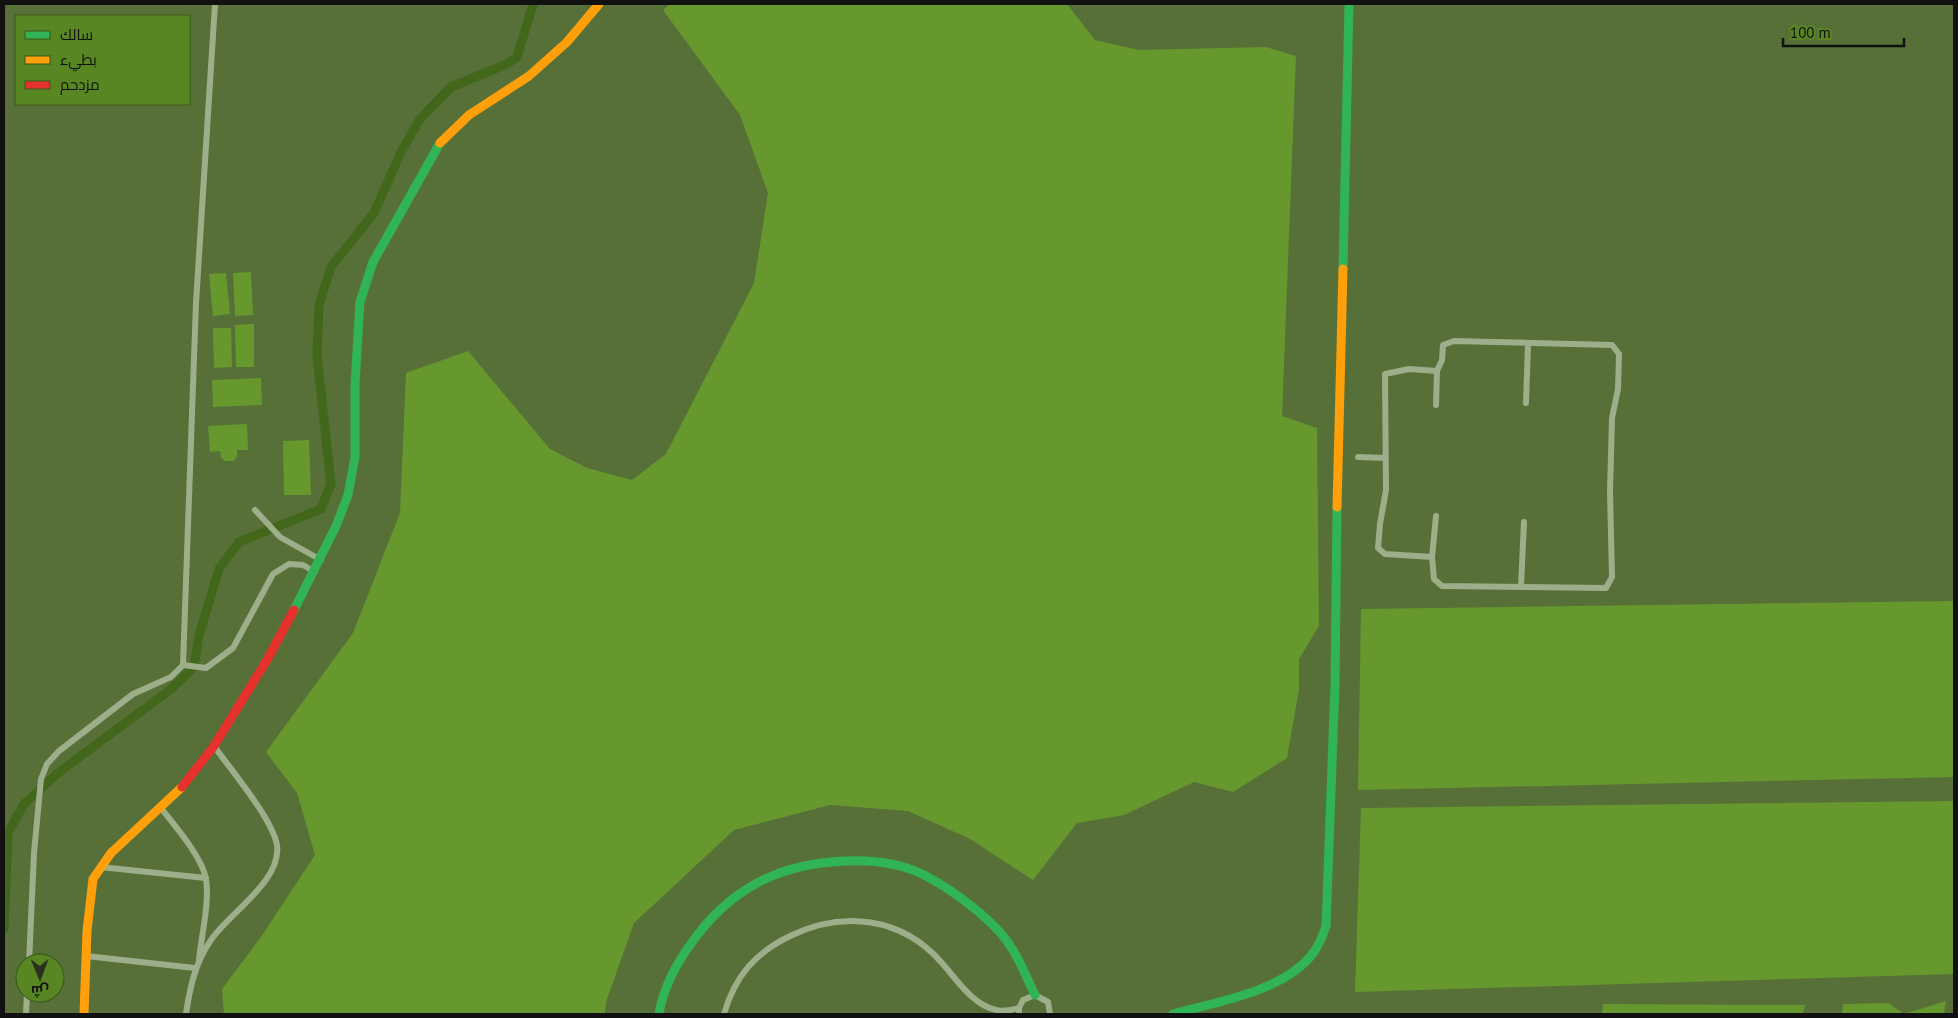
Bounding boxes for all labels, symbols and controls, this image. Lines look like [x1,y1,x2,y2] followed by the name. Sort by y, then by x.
[15,15,190,105] legend
[1783,15,1904,47] scale bar
[1790,23,1831,42] text: 100 m
[60,25,93,44] text: سالك
[60,50,97,72] text: بطيء
[60,75,100,95] text: مزدحم
[15,953,65,1003] north arrow
[31,982,49,1000] text: ش

